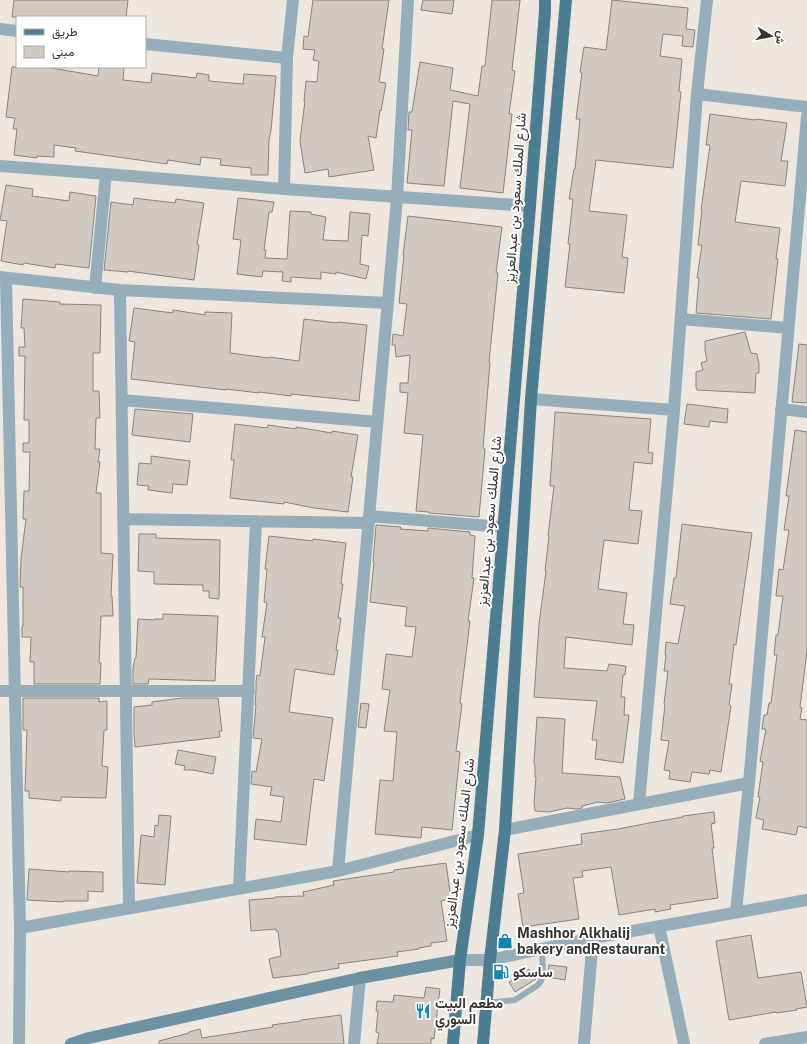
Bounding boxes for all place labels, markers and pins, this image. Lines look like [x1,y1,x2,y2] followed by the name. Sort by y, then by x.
[517,925,665,957] place label: Mashhor Alkhalij bakery andRestaurant
[496,932,514,950] shop icon: Mashhor Alkhalij bakery andRestaurant
[492,963,510,981] fuel station icon: ساسكو
[513,964,553,981] place label: ساسكو
[435,995,504,1031] place label: مطعم البيت السوري
[414,1002,432,1020] restaurant icon: مطعم البيت السوري

